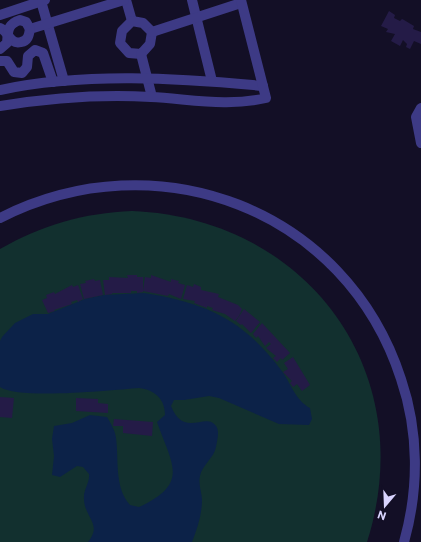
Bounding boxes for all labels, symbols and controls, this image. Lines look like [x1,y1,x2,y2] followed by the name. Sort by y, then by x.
[365,486,405,526] north arrow
[376,508,388,523] text: N

